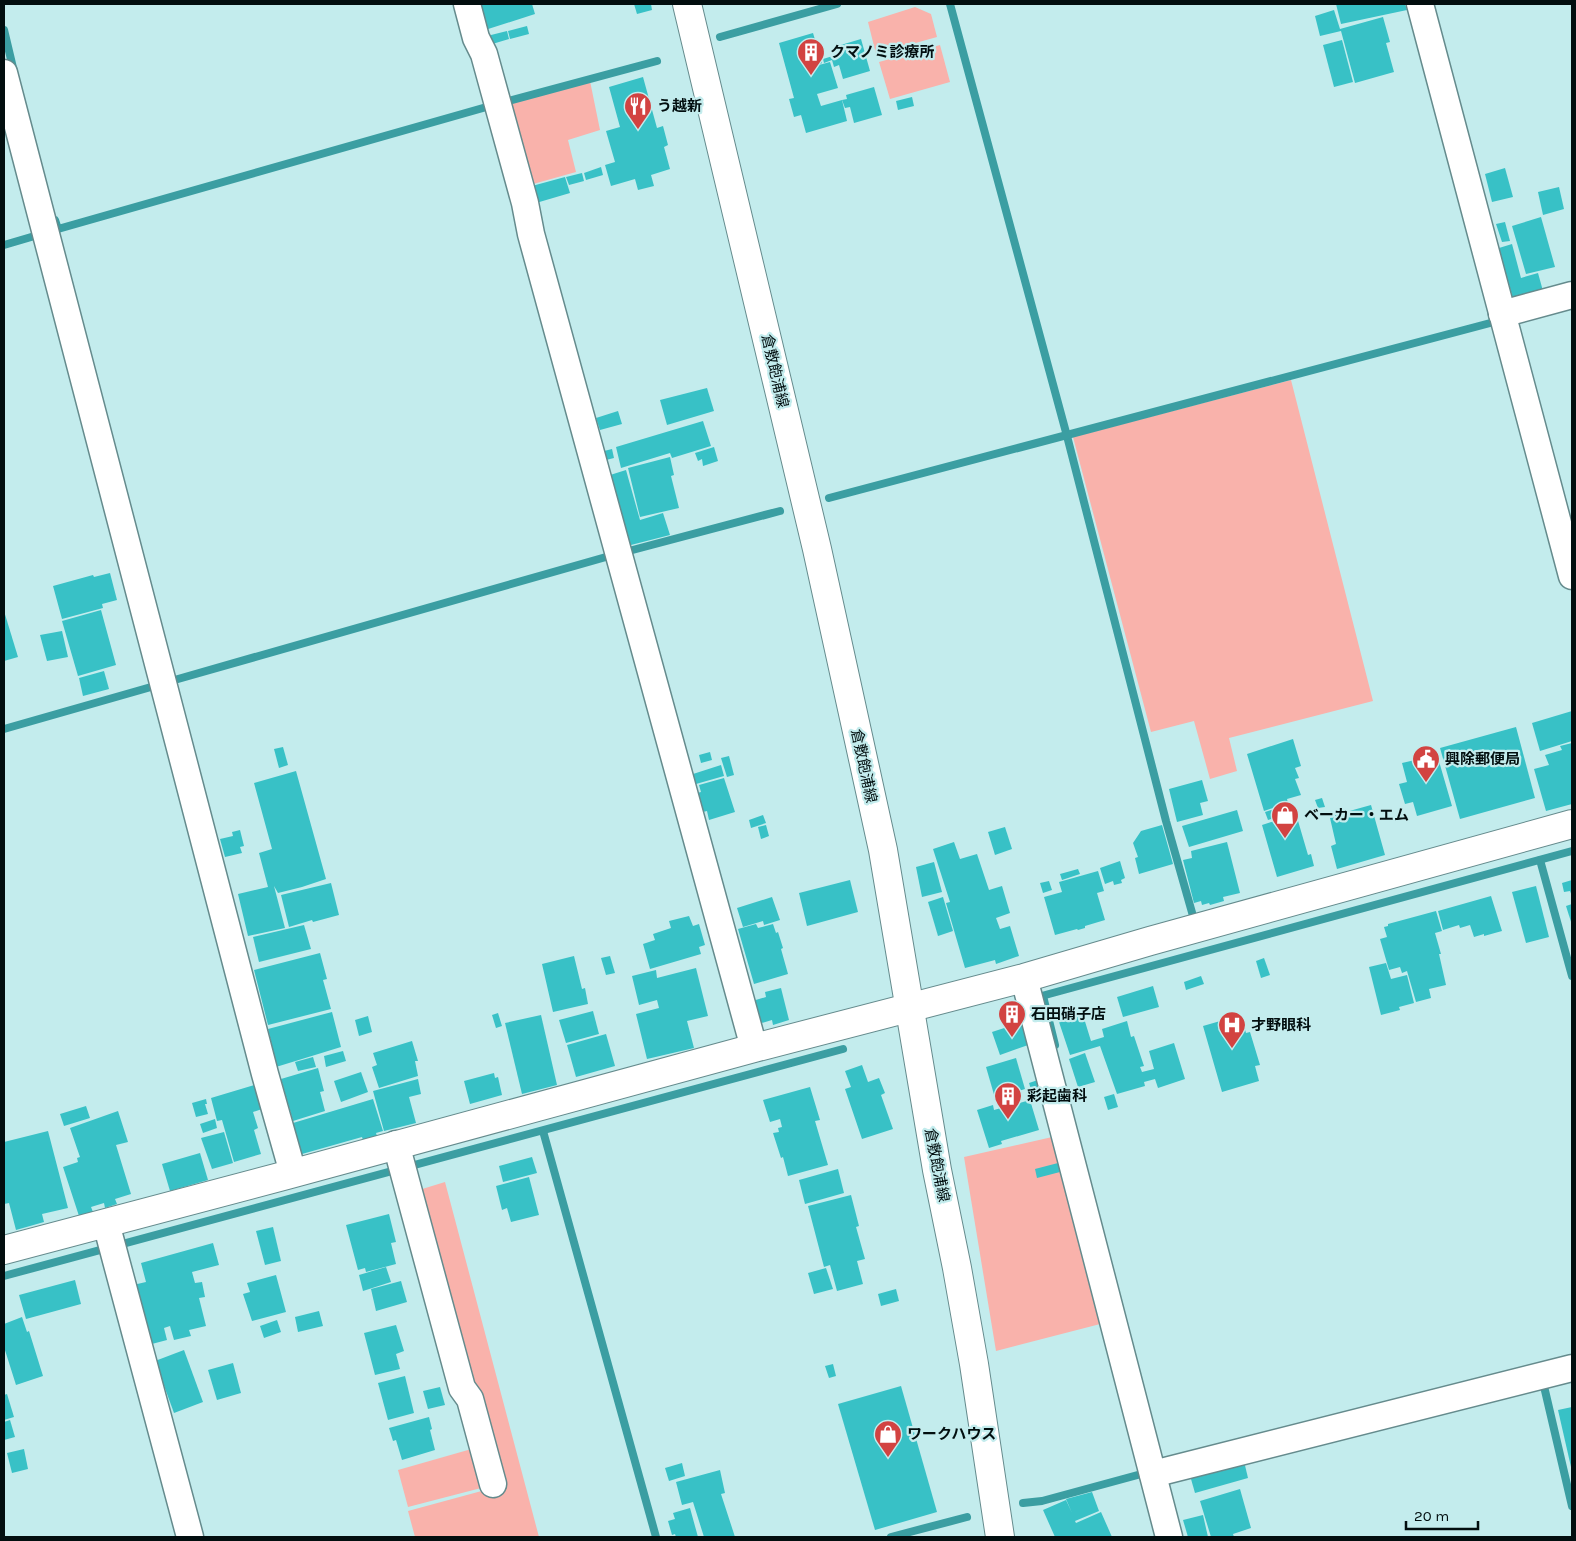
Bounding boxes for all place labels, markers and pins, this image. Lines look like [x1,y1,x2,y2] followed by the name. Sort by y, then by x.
[796,37,826,76] building icon: クマノミ診療所
[830,43,935,61] place label: クマノミ診療所
[623,91,653,130] restaurant icon: う越新
[657,97,702,115] place label: う越新
[1411,744,1441,783] public building icon: 興除郵便局
[1445,750,1520,768] place label: 興除郵便局
[1270,800,1300,839] shop icon: ベーカー・エム
[1304,806,1409,824] place label: ベーカー・エム
[997,999,1027,1038] building icon: 石田硝子店
[1031,1005,1106,1023] place label: 石田硝子店
[1217,1010,1247,1049] hospital icon: 才野眼科
[1251,1016,1311,1034] place label: 才野眼科
[993,1081,1023,1120] building icon: 彩起歯科
[1027,1087,1087,1105] place label: 彩起歯科
[873,1419,903,1458] shop icon: ワークハウス
[907,1425,996,1443] place label: ワークハウス

